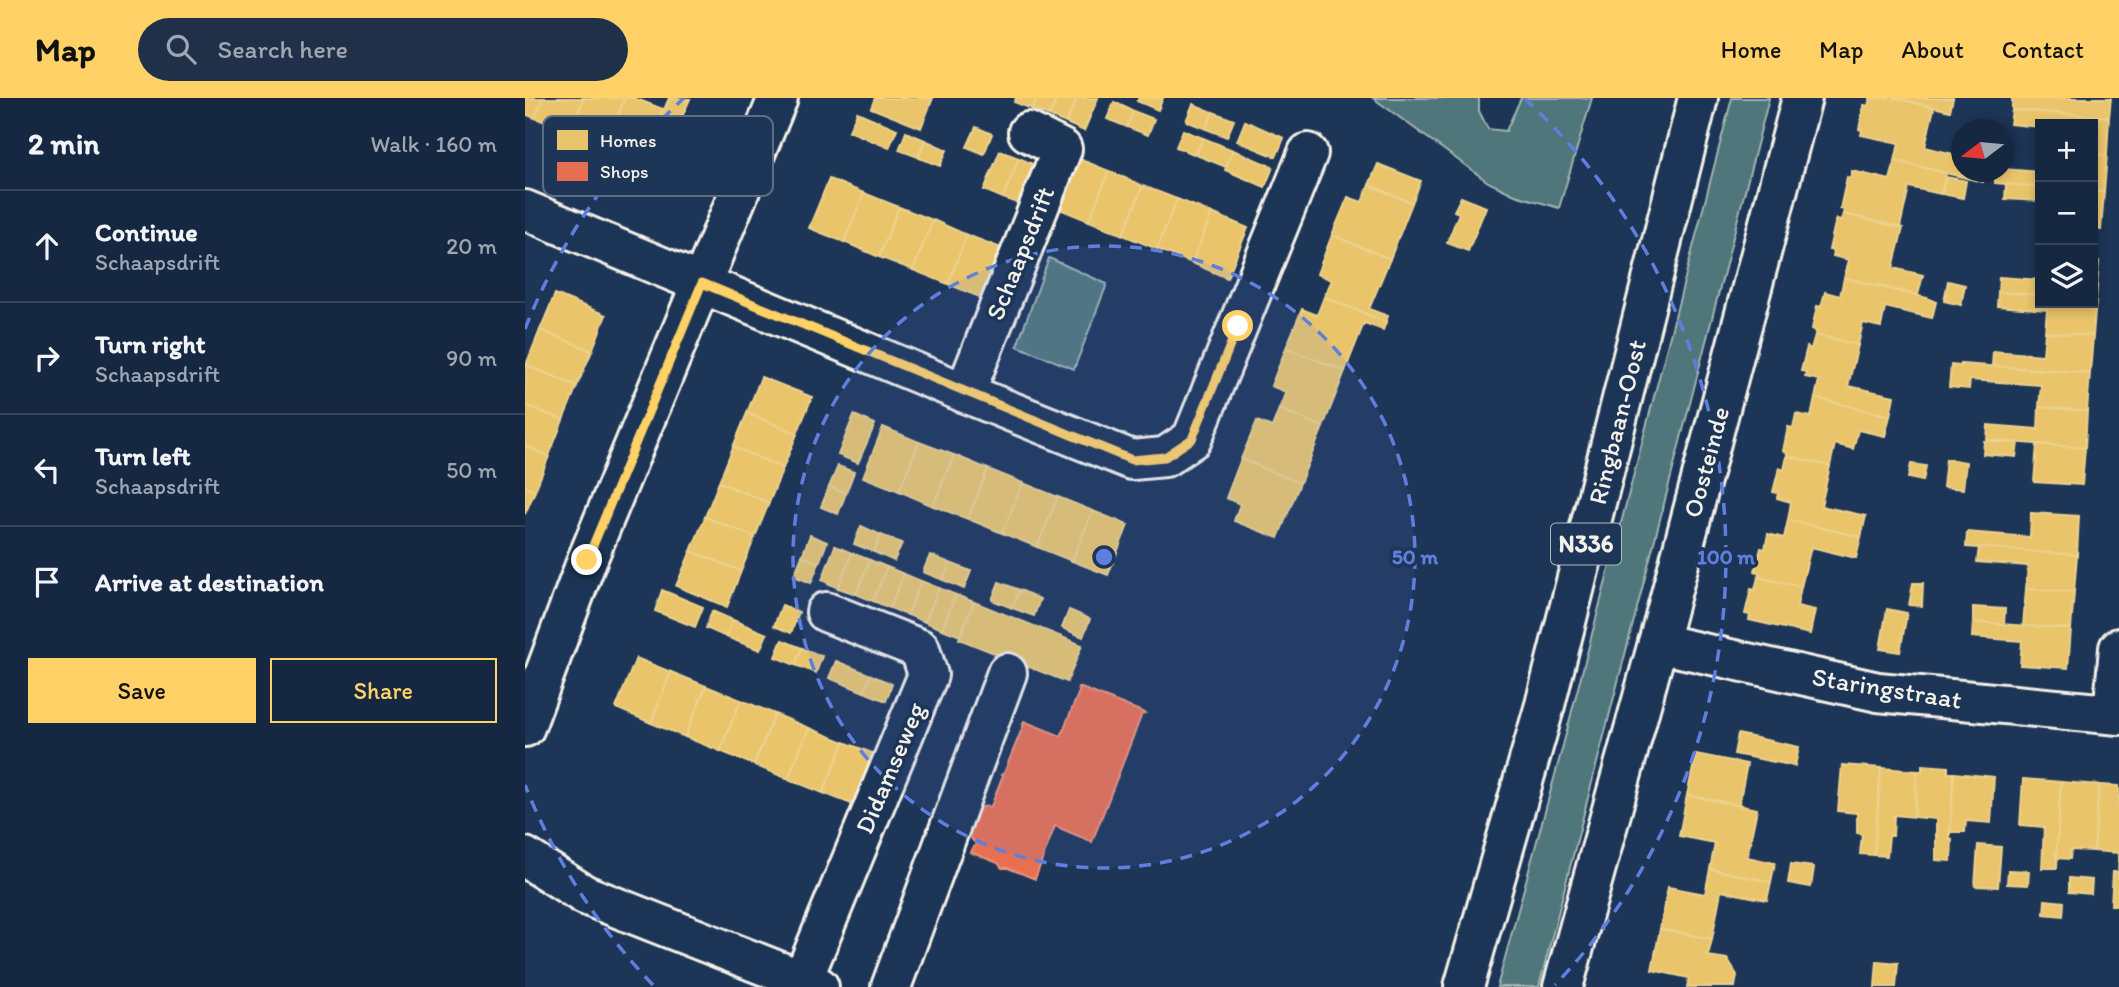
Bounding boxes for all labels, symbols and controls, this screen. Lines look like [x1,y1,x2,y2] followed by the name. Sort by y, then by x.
[138,18,628,81] search box
[35,30,96,69] text: Map
[162,30,200,68] icon: search
[218,33,348,65] text: Search here
[1721,35,1781,64] text: Home
[1819,35,1863,64] text: Map
[1901,35,1964,64] text: About
[2002,35,2084,64] text: Contact
[543,116,773,196] legend
[1951,119,2014,182] north arrow
[2035,119,2098,308] map controls
[2035,119,2098,182] button: +
[28,125,99,162] text: 2 min
[600,129,656,152] text: Homes
[371,130,497,158] text: Walk · 160 m
[600,160,649,183] text: Shops
[979,181,1061,325] street label: Schaapsdrift
[2035,182,2098,245] button: −
[95,216,198,248] text: Continue
[28,227,66,265] icon: ahead
[446,232,497,260] text: 20 m
[2035,245,2098,308] button: layers
[95,248,220,276] text: Schaapsdrift
[1222,310,1253,341] route start
[95,328,206,360] text: Turn right
[1581,336,1653,508] street label: Ringbaan-Oost
[28,339,66,377] icon: right
[446,344,497,372] text: 90 m
[95,360,220,388] text: Schaapsdrift
[1676,403,1736,521] street label: Oosteinde
[95,440,191,472] text: Turn left
[28,451,66,489] icon: left
[446,456,497,484] text: 50 m
[95,472,220,500] text: Schaapsdrift
[1551,524,1621,564] road number: N336
[571,544,602,575] route end
[1392,544,1439,569] text: 50 m
[1697,544,1755,569] text: 100 m
[1092,545,1116,569] centre of rings
[28,563,66,601] icon: arrive
[95,566,324,598] text: Arrive at destination
[28,658,256,723] button: Save
[270,658,497,723] button: Share
[1810,660,1964,716] street label: Staringstraat
[848,697,932,838] street label: Didamseweg

